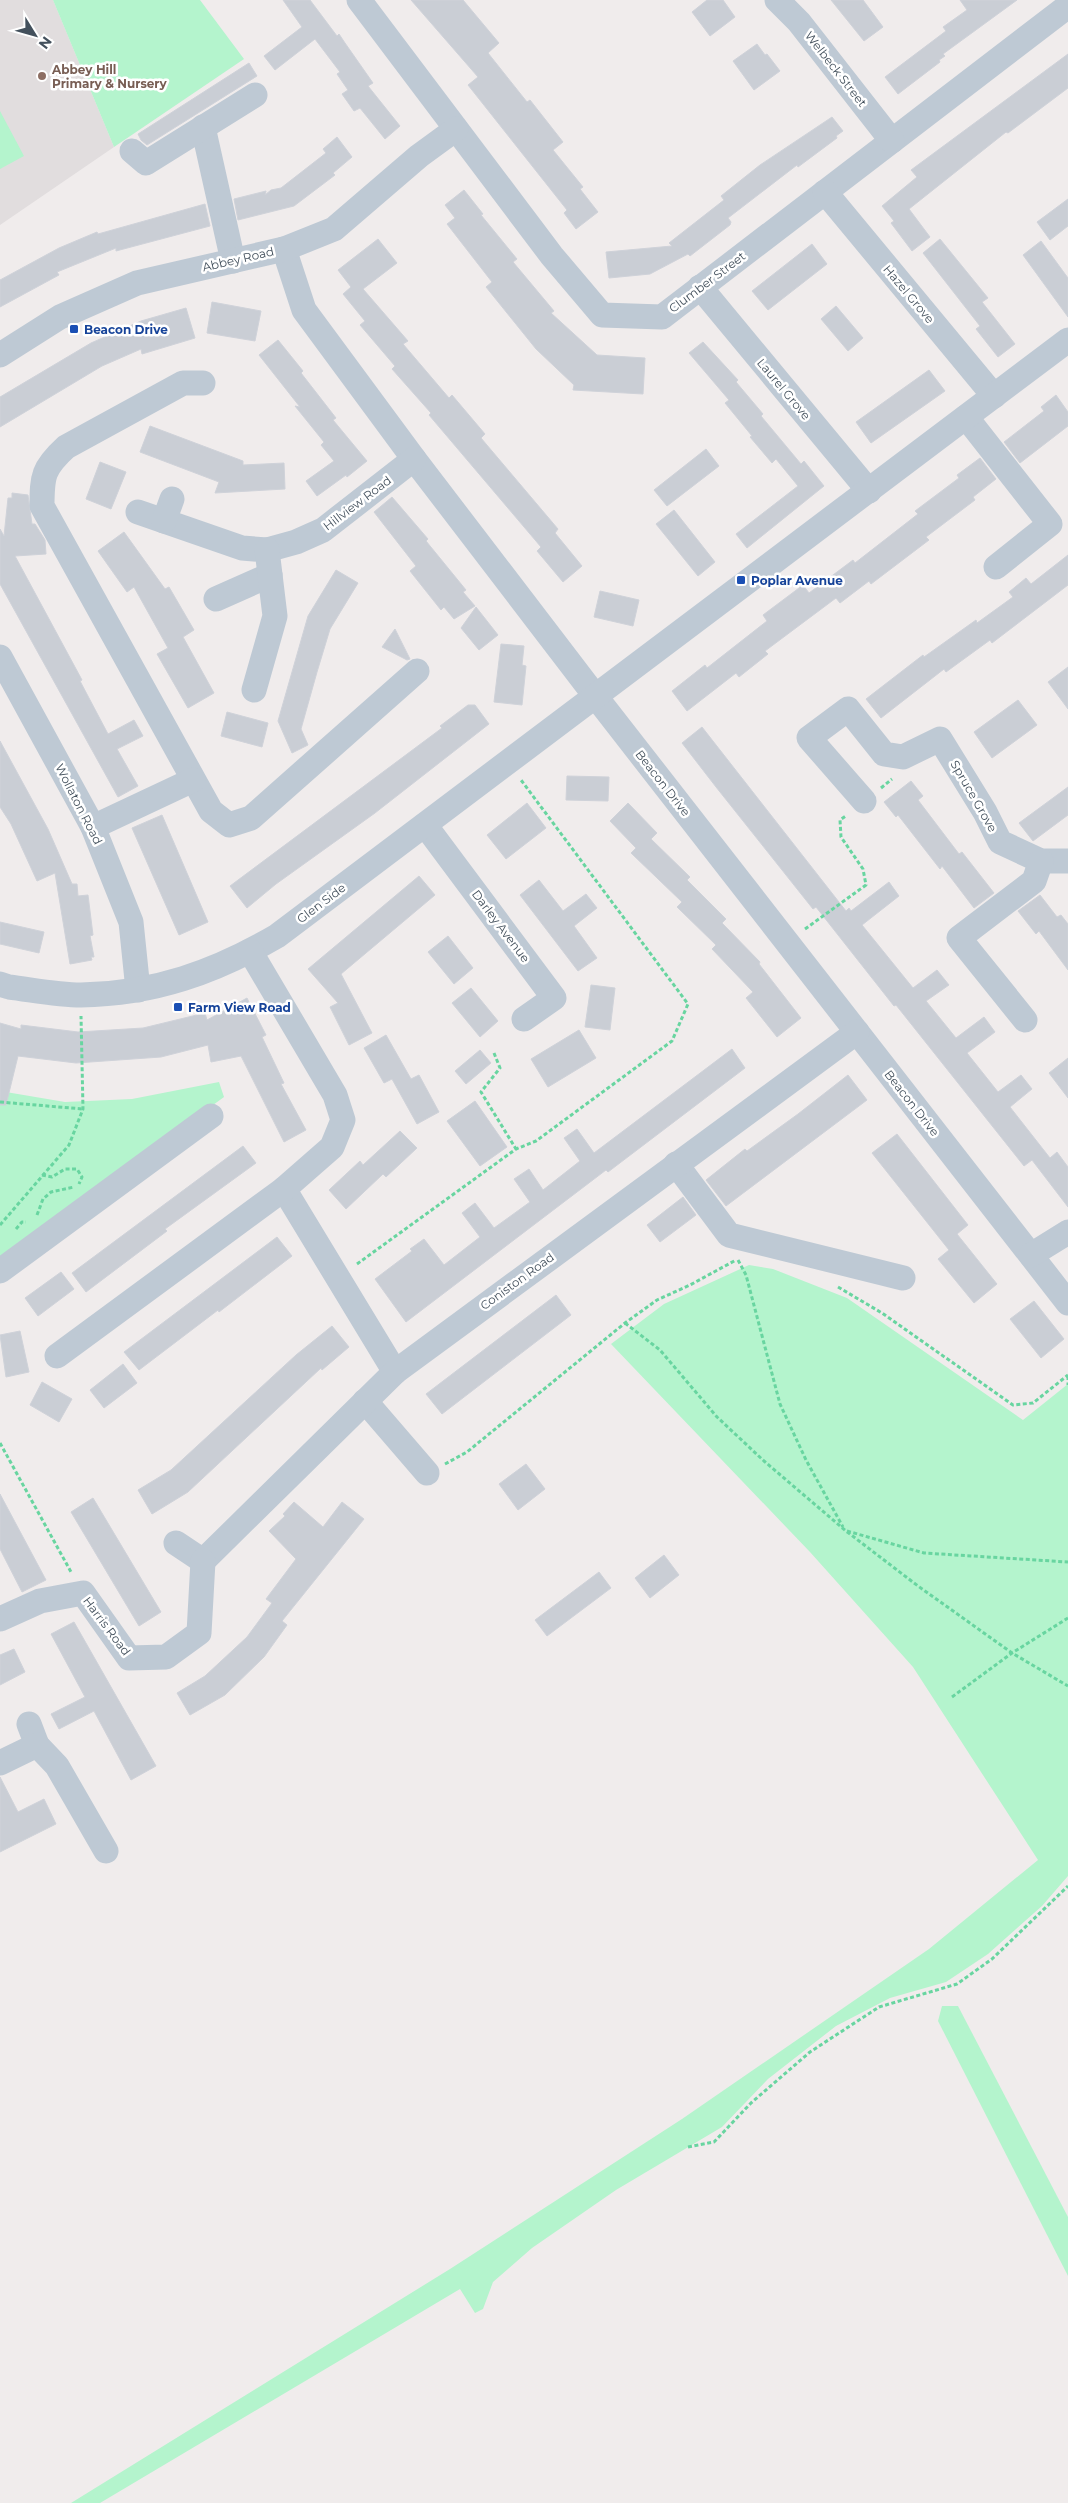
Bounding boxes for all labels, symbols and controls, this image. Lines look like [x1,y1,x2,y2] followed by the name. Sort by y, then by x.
[10,10,60,60] north arrow
[802,28,870,110] street label: Welbeck Street
[35,33,56,53] text: N
[51,62,167,91] place label: Abbey Hill Primary & Nursery
[36,70,48,82] marker: Abbey Hill Primary & Nursery
[201,243,275,275] street label: Abbey Road
[666,248,748,316] street label: Clumber Street
[880,262,938,326] street label: Hazel Grove
[84,322,168,337] place label: Beacon Drive
[68,323,80,335] marker: Beacon Drive
[754,355,814,423] street label: Laurel Grove
[320,473,394,533] street label: Hillview Road
[751,573,843,588] place label: Poplar Avenue
[735,574,747,586] marker: Poplar Avenue
[632,747,694,819] street label: Beacon Drive
[947,757,1001,835] street label: Spruce Grove
[52,761,106,847] street label: Wollaton Road
[294,880,348,926] street label: Glen Side
[469,887,533,965] street label: Darley Avenue
[188,1000,291,1015] place label: Farm View Road
[172,1001,184,1013] marker: Farm View Road
[881,1067,943,1139] street label: Beacon Drive
[477,1249,557,1313] street label: Coniston Road
[80,1594,134,1658] street label: Harris Road

